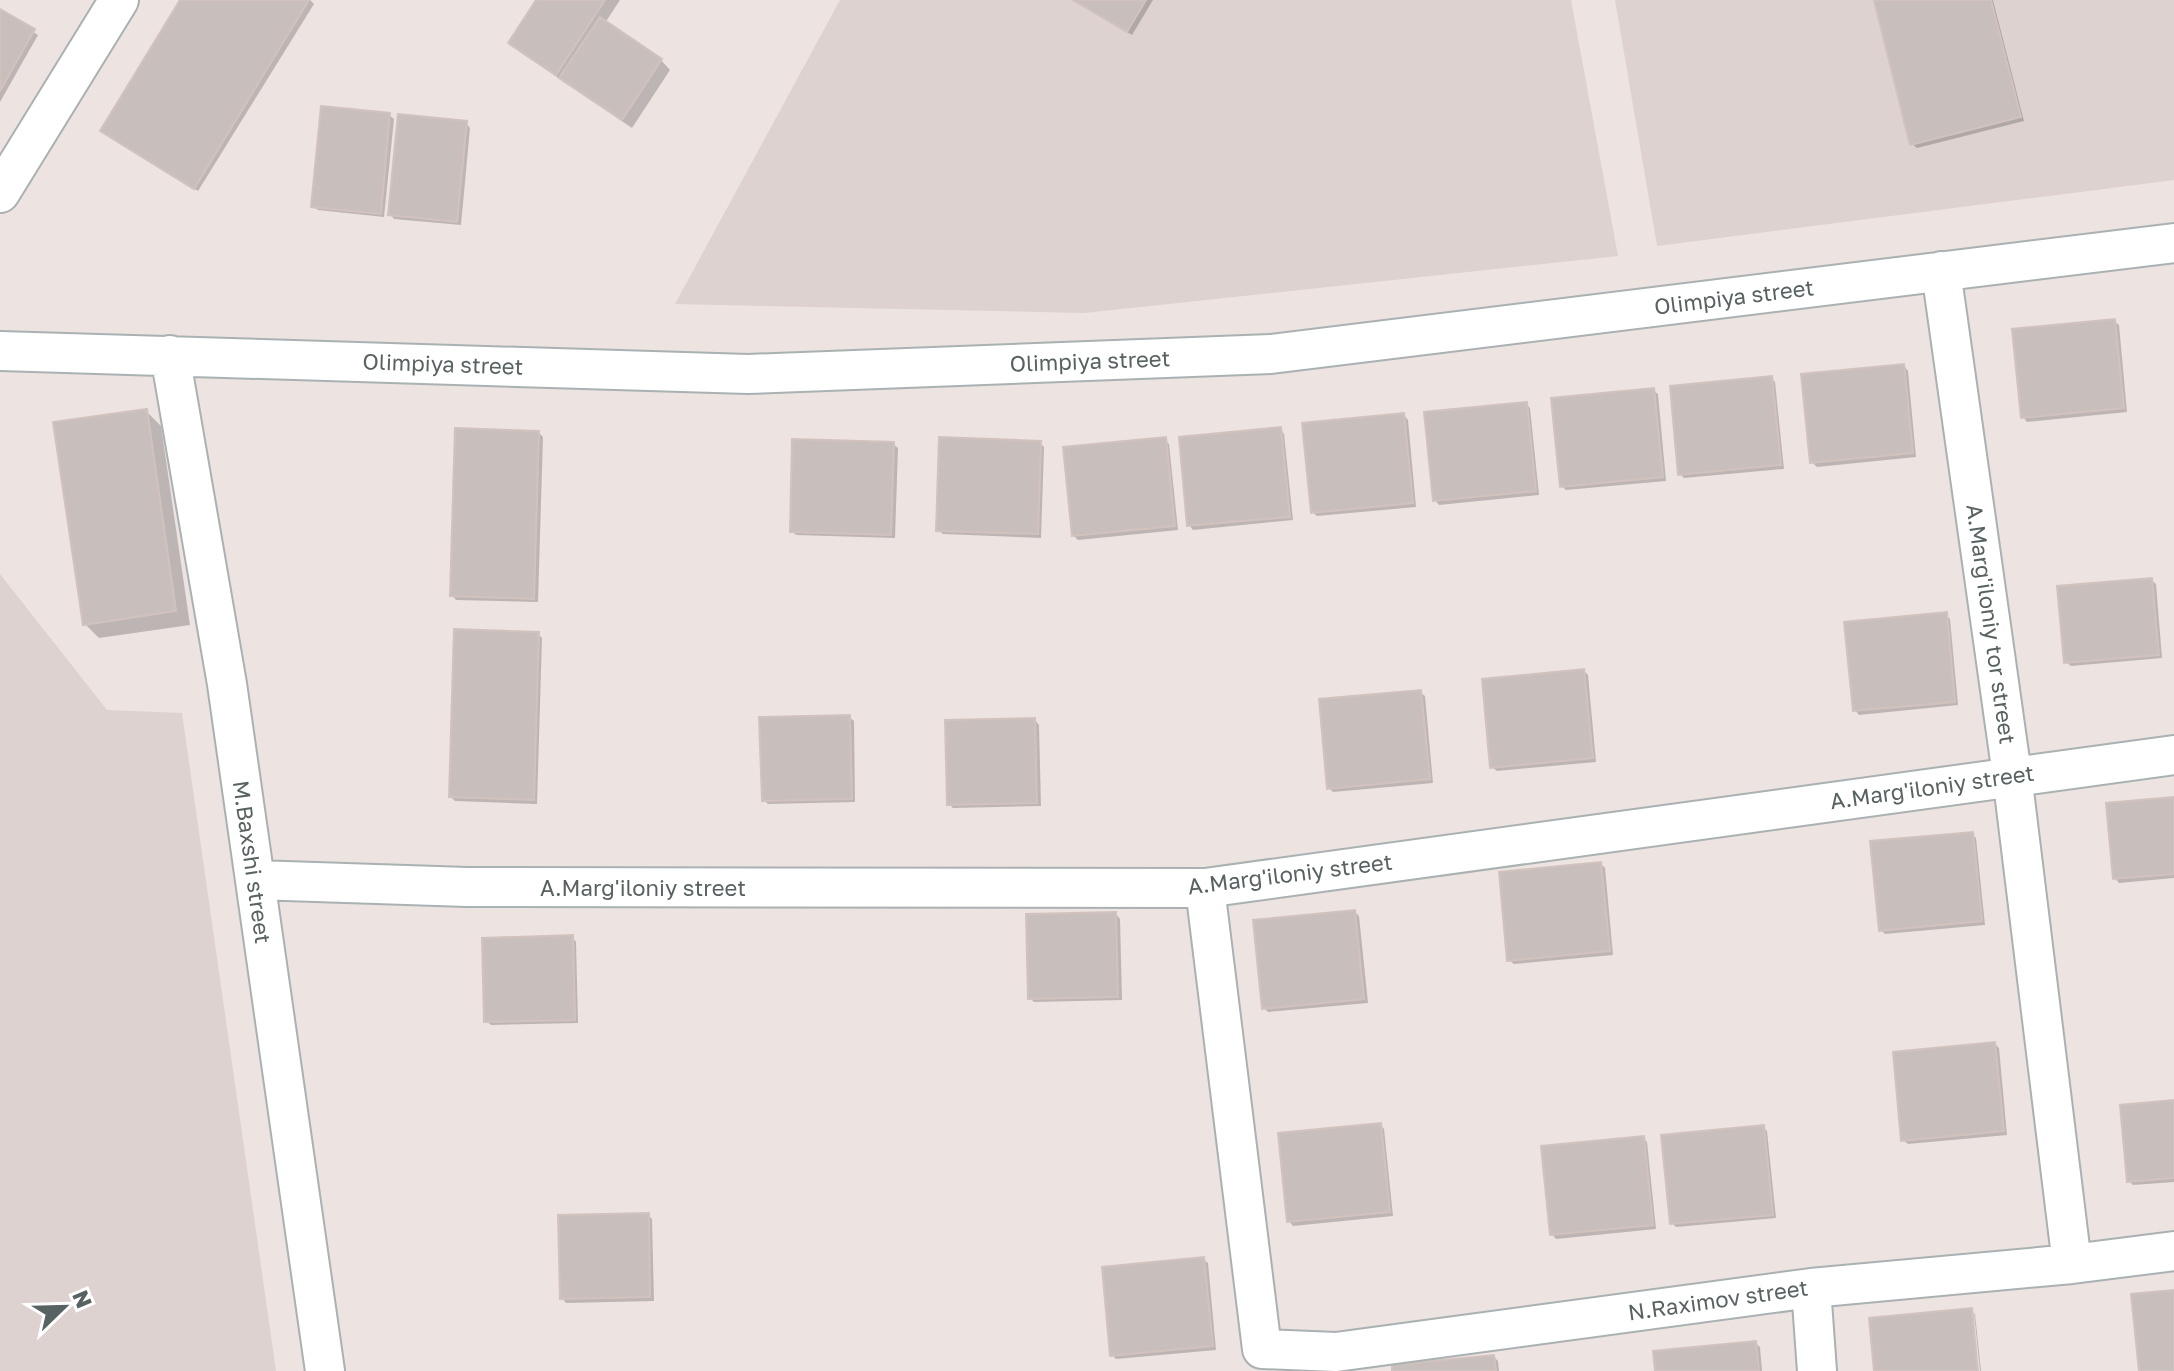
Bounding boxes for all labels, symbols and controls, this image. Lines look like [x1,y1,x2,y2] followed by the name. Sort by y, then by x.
[1652,273,1815,320] street label: Olimpiya street
[1009,344,1171,377] street label: Olimpiya street
[362,347,524,380] street label: Olimpiya street
[1961,502,2022,746] street label: A.Marg'iloniy tor street
[1828,759,2036,814] street label: A.Marg'iloniy street
[228,779,277,945] street label: M.Baxshi street
[1186,848,1394,899] street label: A.Marg'iloniy street
[540,874,746,901] street label: A.Marg'iloniy street
[24,1267,104,1347] north arrow
[1626,1273,1810,1326] street label: N.Raximov street
[67,1286,99,1312] text: N

